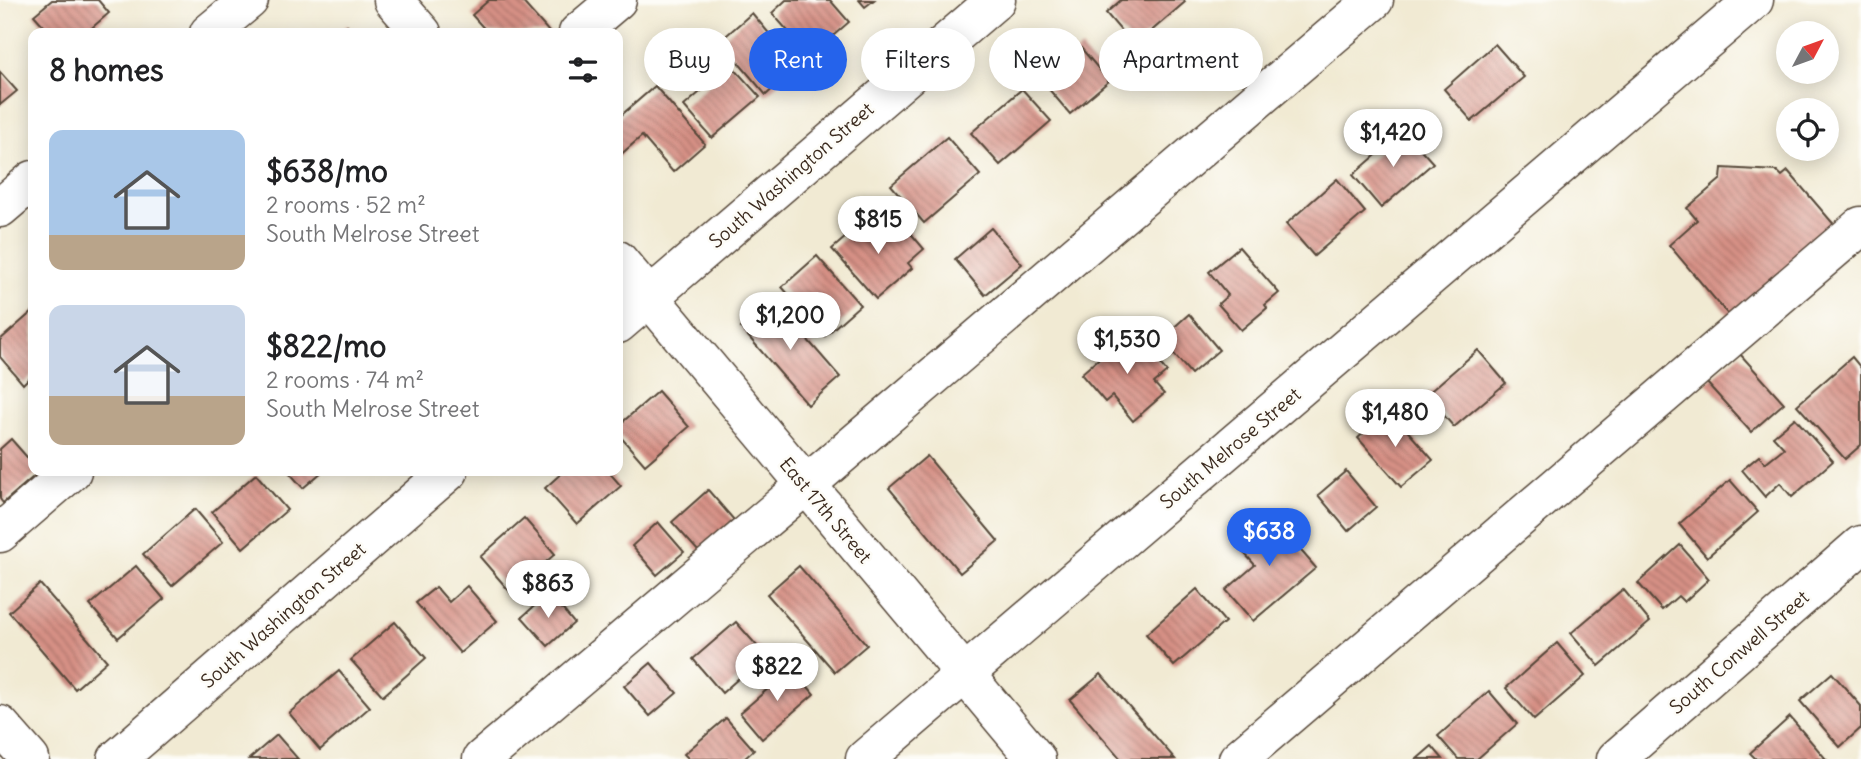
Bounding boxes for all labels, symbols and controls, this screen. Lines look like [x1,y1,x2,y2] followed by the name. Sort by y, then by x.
[1776,21,1839,84] north arrow
[1776,21,1839,161] map controls
[644,28,735,91] chip: Buy
[749,28,847,91] chip: Rent
[861,28,975,91] chip: Filters
[989,28,1085,91] chip: New
[1099,28,1263,91] chip: Apartment
[49,51,164,89] text: 8 homes
[564,51,602,89] icon: filters
[704,97,878,253] street label: South Washington Street
[1776,98,1839,161] button: locate
[1336,110,1450,169] pin: $1,420
[1360,117,1426,146] text: $1,420
[266,152,388,190] text: $638/mo
[105,158,189,242] icon: home
[266,190,426,219] text: 2 rooms · 52 m²
[837,196,919,256] pin: $815
[854,204,902,233] text: $815
[266,219,480,248] text: South Melrose Street
[733,292,847,352] pin: $1,200
[755,300,825,329] text: $1,200
[1070,316,1184,376] pin: $1,530
[1093,324,1161,353] text: $1,530
[266,327,386,365] text: $822/mo
[105,333,189,417] icon: home
[266,365,424,394] text: 2 rooms · 74 m²
[1155,382,1305,514] street label: South Melrose Street
[1338,390,1452,449] pin: $1,480
[266,394,480,423] text: South Melrose Street
[1361,397,1429,426] text: $1,480
[775,452,877,568] street label: East 17th Street
[1228,508,1310,568] pin: $638
[1243,516,1295,545] text: $638
[196,537,370,693] street label: South Washington Street
[507,560,589,620] pin: $863
[522,568,574,597] text: $863
[1664,585,1814,719] street label: South Conwell Street
[736,644,818,703] pin: $822
[751,651,803,680] text: $822

